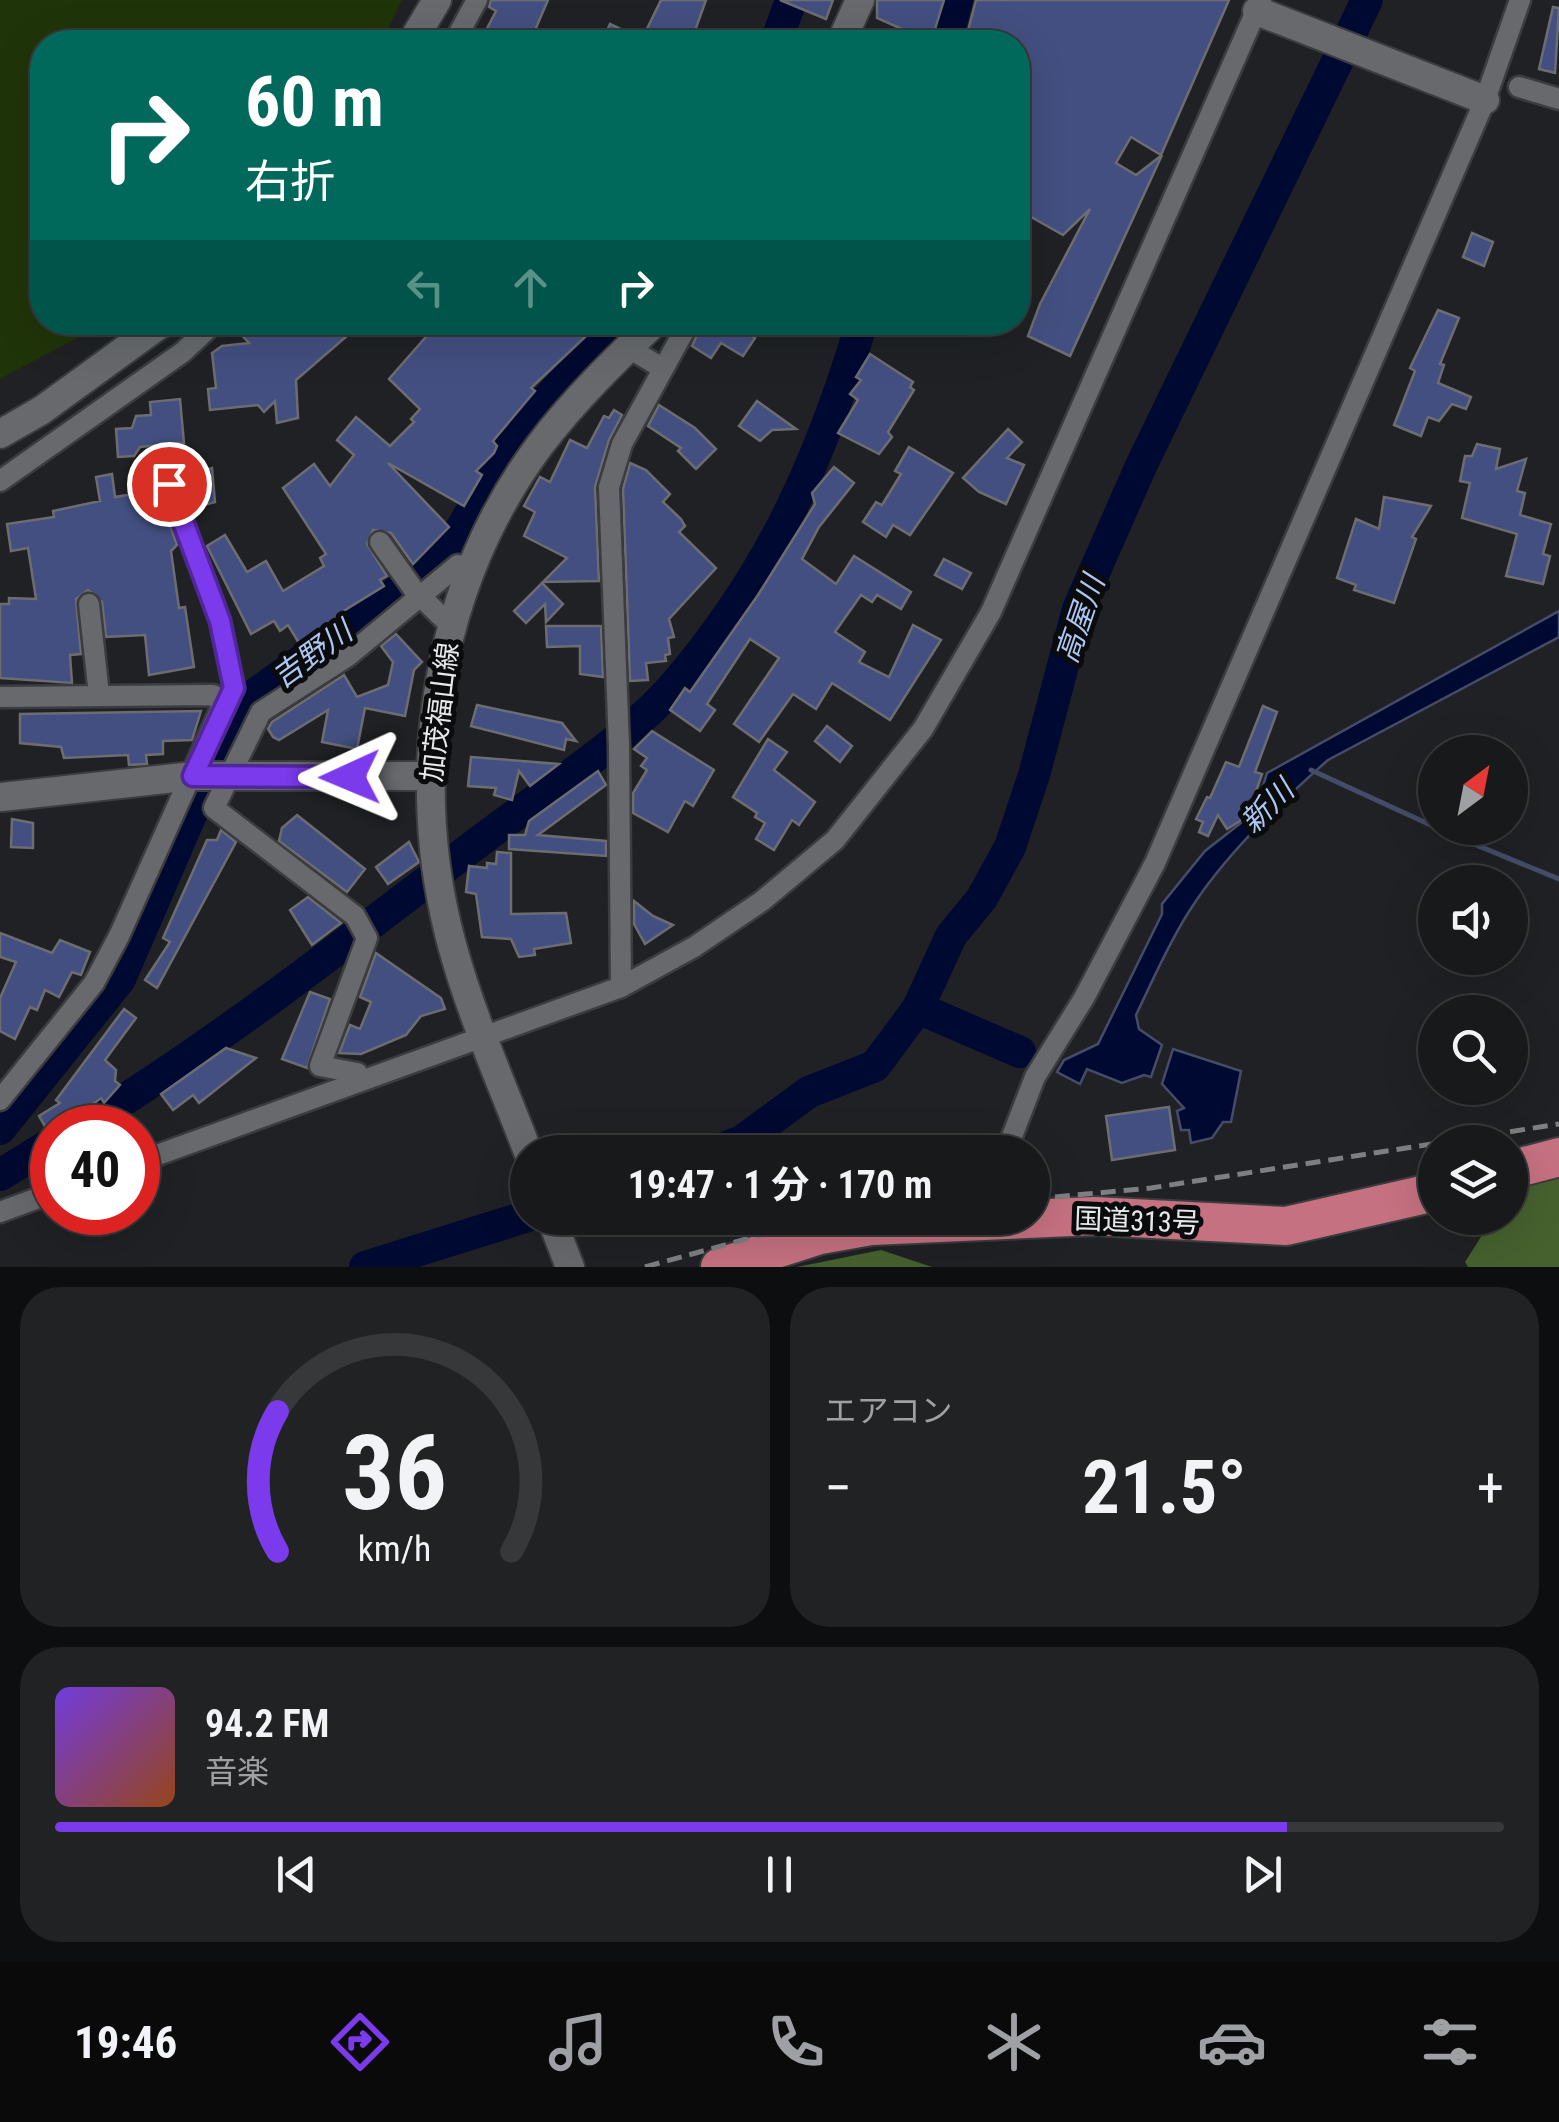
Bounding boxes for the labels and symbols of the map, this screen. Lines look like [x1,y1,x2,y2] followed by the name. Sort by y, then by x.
[127,442,212,527] pin
[1049,568,1112,667] water label: 高屋川
[265,612,361,695] water label: 吉野川
[415,641,465,783] street label: 加茂福山線
[298,725,402,829] position arrow
[1418,735,1528,845] north arrow
[1233,770,1303,840] water label: 新川
[30,1105,160,1235] speed limit sign: 40
[1074,1202,1200,1240] street label: 国道313号

